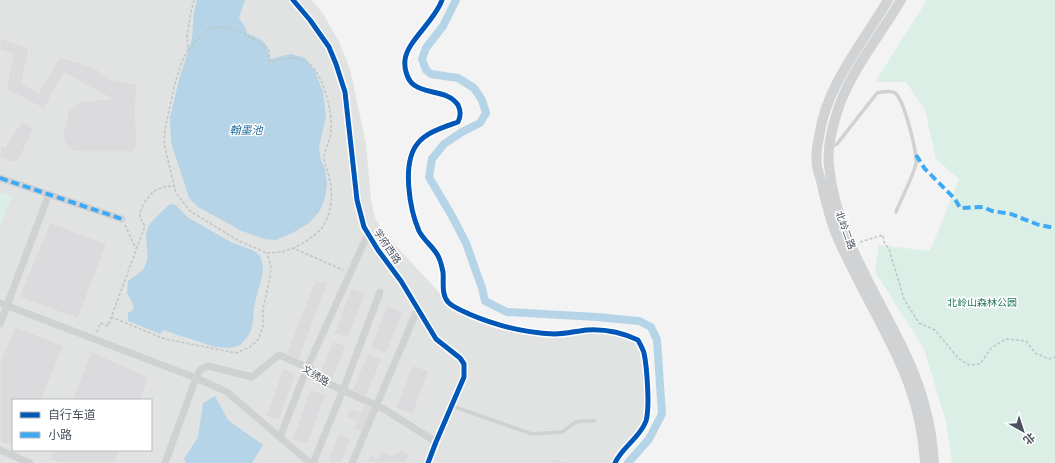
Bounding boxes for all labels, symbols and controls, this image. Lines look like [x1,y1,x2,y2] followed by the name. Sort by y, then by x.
[230,124,263,137] water label: 翰墨池
[833,209,858,251] street label: 北岭二路
[371,227,403,266] street label: 学府西路
[947,297,1017,309] park label: 北岭山森林公园
[300,363,331,389] street label: 文绣路
[12,399,152,451] legend
[48,408,96,422] text: 自行车道
[1003,411,1043,451] north arrow
[48,428,72,442] text: 小路
[1021,430,1037,447] text: 北

